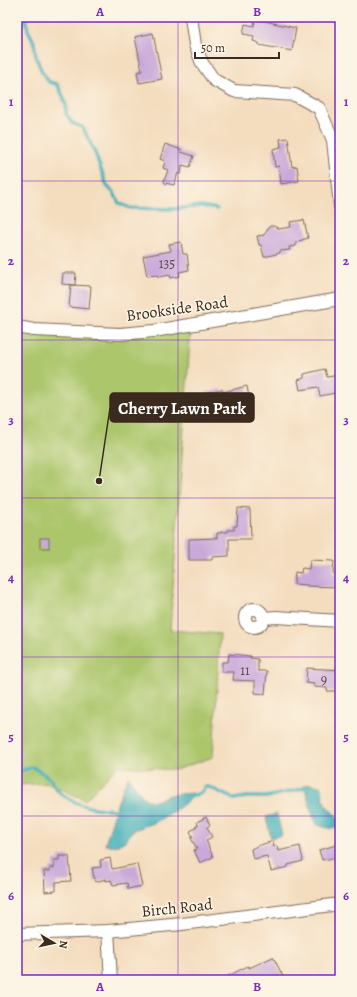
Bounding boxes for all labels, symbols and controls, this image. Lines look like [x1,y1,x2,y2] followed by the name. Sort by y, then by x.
[95,3,105,20] text: A
[253,3,261,20] text: B
[195,34,279,60] scale bar
[201,40,225,56] text: 50 m
[9,93,14,110] text: 1
[344,93,349,110] text: 1
[8,252,15,269] text: 2
[343,252,350,269] text: 2
[159,254,175,273] house number: 135
[125,291,230,327] street label: Brookside Road
[110,393,254,422] callout: Cherry Lawn Park
[118,397,246,420] text: Cherry Lawn Park
[8,411,14,428] text: 3
[343,411,349,428] text: 3
[8,569,14,586] text: 4
[343,569,349,586] text: 4
[240,661,250,680] house number: 11
[321,670,327,689] house number: 9
[8,728,14,745] text: 5
[343,728,349,745] text: 5
[8,887,14,904] text: 6
[343,887,349,904] text: 6
[140,893,214,923] street label: Birch Road
[34,923,74,963] north arrow
[55,939,71,950] text: N
[95,978,105,995] text: A
[253,978,261,995] text: B

